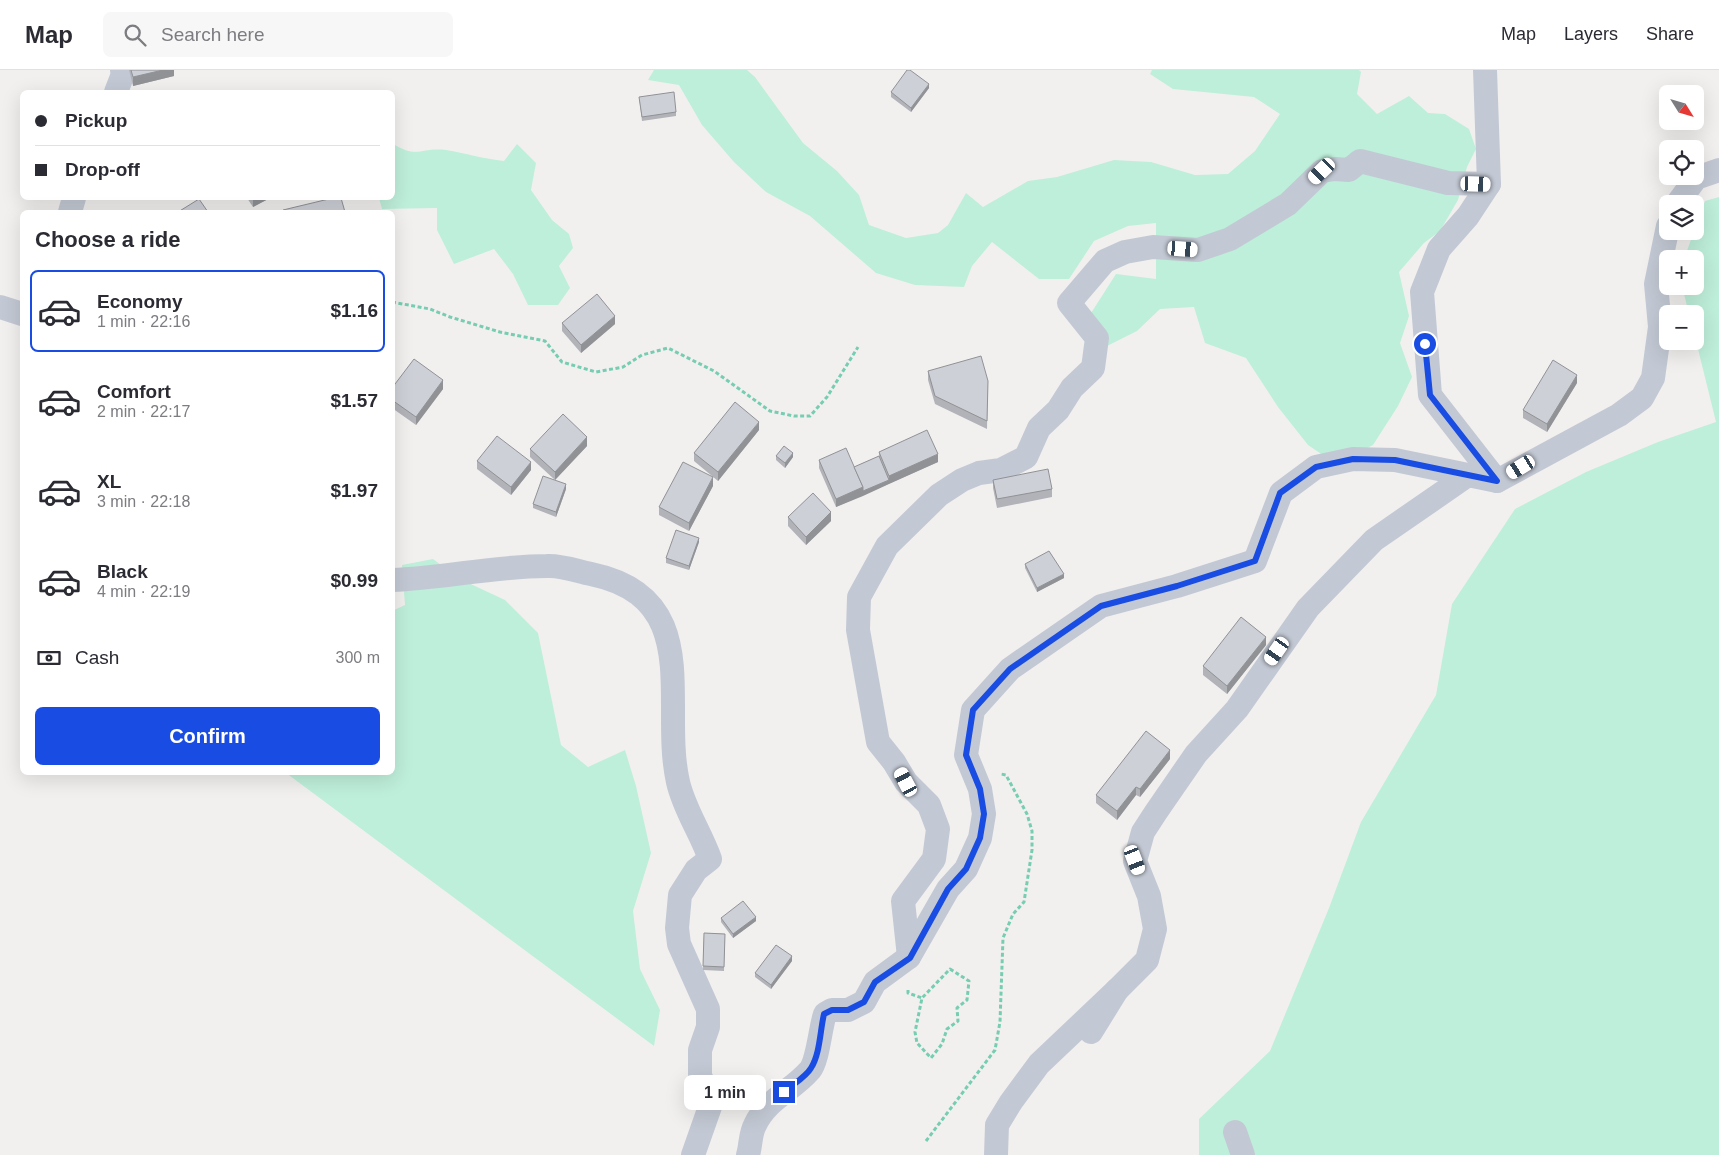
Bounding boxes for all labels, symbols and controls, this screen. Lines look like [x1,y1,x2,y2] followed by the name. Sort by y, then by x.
[103,12,453,57] search box
[25,21,73,48] text: Map
[121,21,149,49] icon: search
[161,24,265,45] text: Search here
[1501,24,1536,44] text: Map
[1564,24,1618,44] text: Layers
[1646,24,1694,44] text: Share
[1659,85,1704,130] north arrow
[1659,85,1704,350] map controls
[65,110,127,131] text: Pickup
[1659,140,1704,185] button: locate
[1306,155,1338,187] car
[65,159,140,180] text: Drop-off
[1460,176,1491,192] car
[1659,195,1704,240] button: layers
[35,227,180,252] text: Choose a ride
[1167,240,1198,258] car
[1659,250,1704,295] button: +
[37,289,82,334] icon: car
[97,291,183,312] text: Economy
[330,300,378,321] text: $1.16
[1659,305,1704,350] button: −
[97,313,190,330] text: 1 min · 22:16
[1414,333,1436,355] route start
[37,379,82,424] icon: car
[97,381,171,402] text: Comfort
[330,390,378,411] text: $1.57
[97,403,190,420] text: 2 min · 22:17
[1504,453,1537,481] car
[37,469,82,514] icon: car
[97,471,121,492] text: XL
[330,480,378,501] text: $1.97
[97,493,190,510] text: 3 min · 22:18
[37,559,82,604] icon: car
[97,561,148,582] text: Black
[330,570,378,591] text: $0.99
[97,583,190,600] text: 4 min · 22:19
[1262,634,1291,668] car
[35,644,63,672] icon: cash
[75,647,119,668] text: Cash
[336,649,380,666] text: 300 m
[35,707,380,765] button: Confirm
[892,765,919,799] car
[1122,843,1147,877] car
[684,1074,766,1110] callout: 1 min
[773,1081,795,1103] route end
[704,1084,746,1101] text: 1 min

